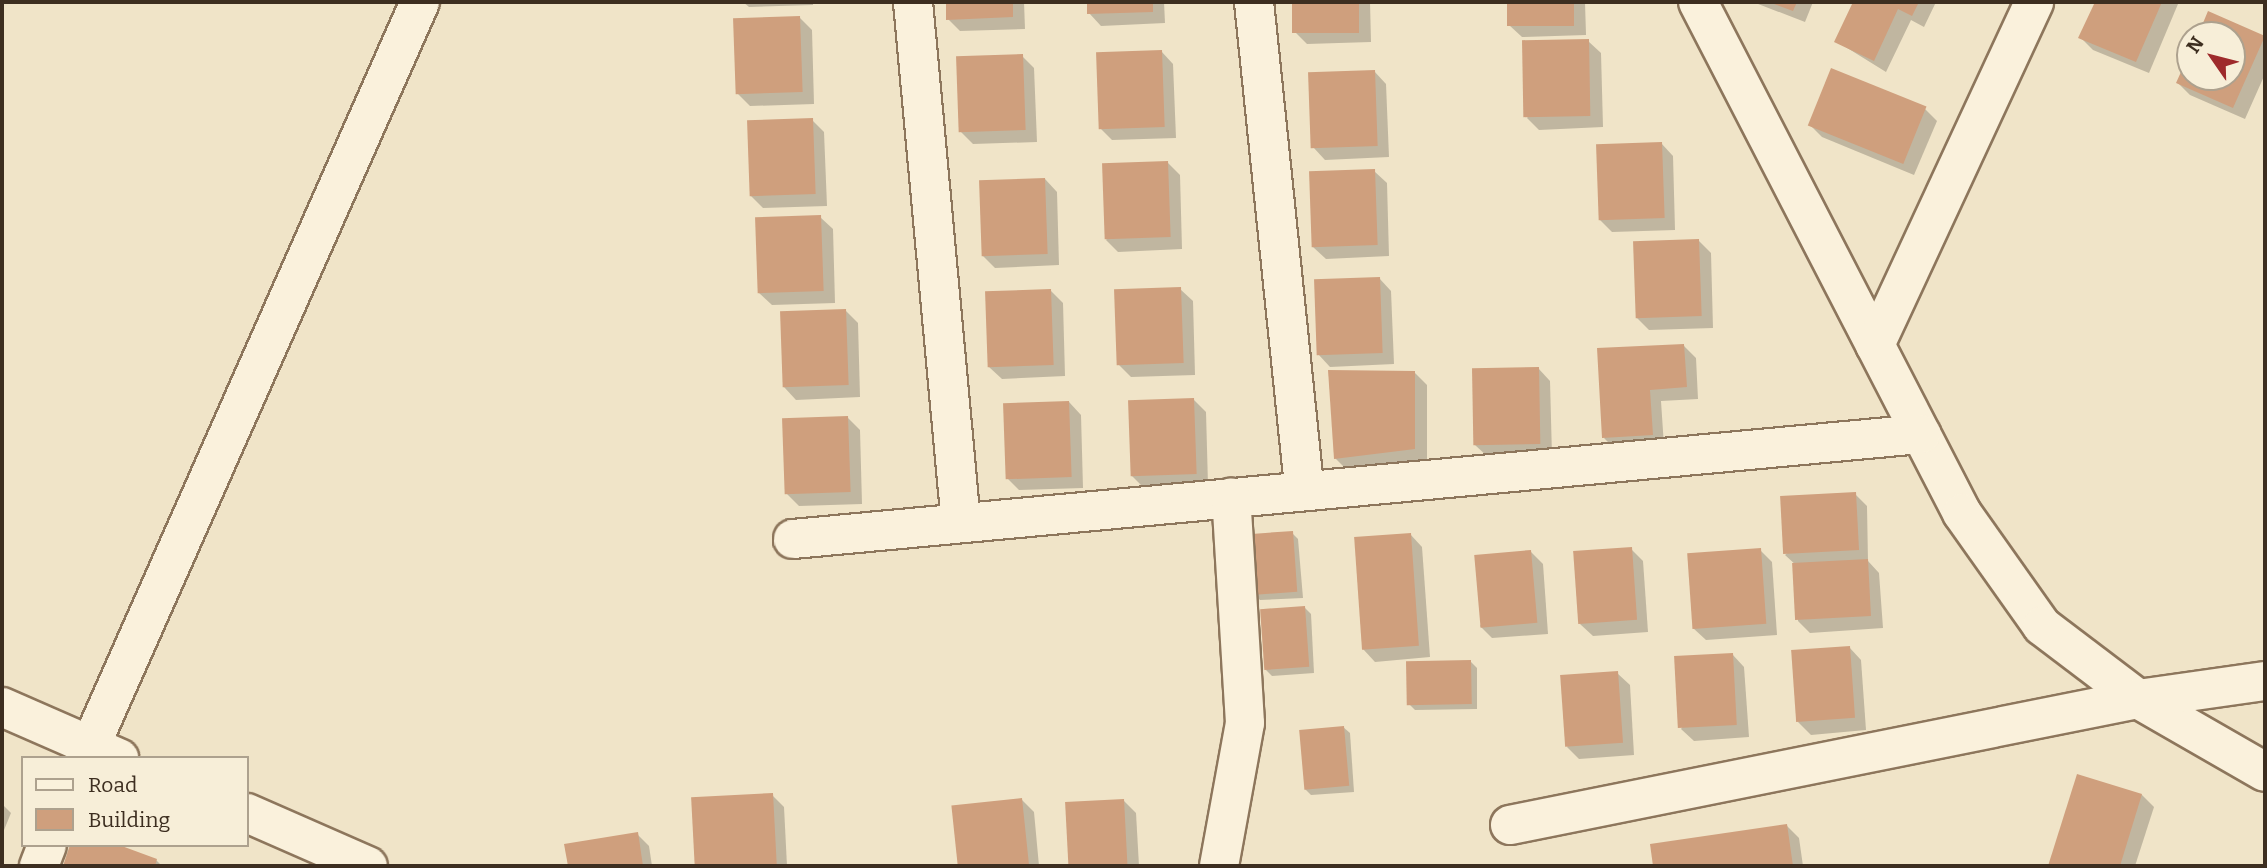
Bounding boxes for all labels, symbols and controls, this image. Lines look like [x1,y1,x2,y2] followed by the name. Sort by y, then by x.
[2176,21,2246,91] north arrow
[2181,32,2209,57] text: N
[21,756,248,847] legend
[88,772,137,798] text: Road
[88,807,170,833] text: Building

